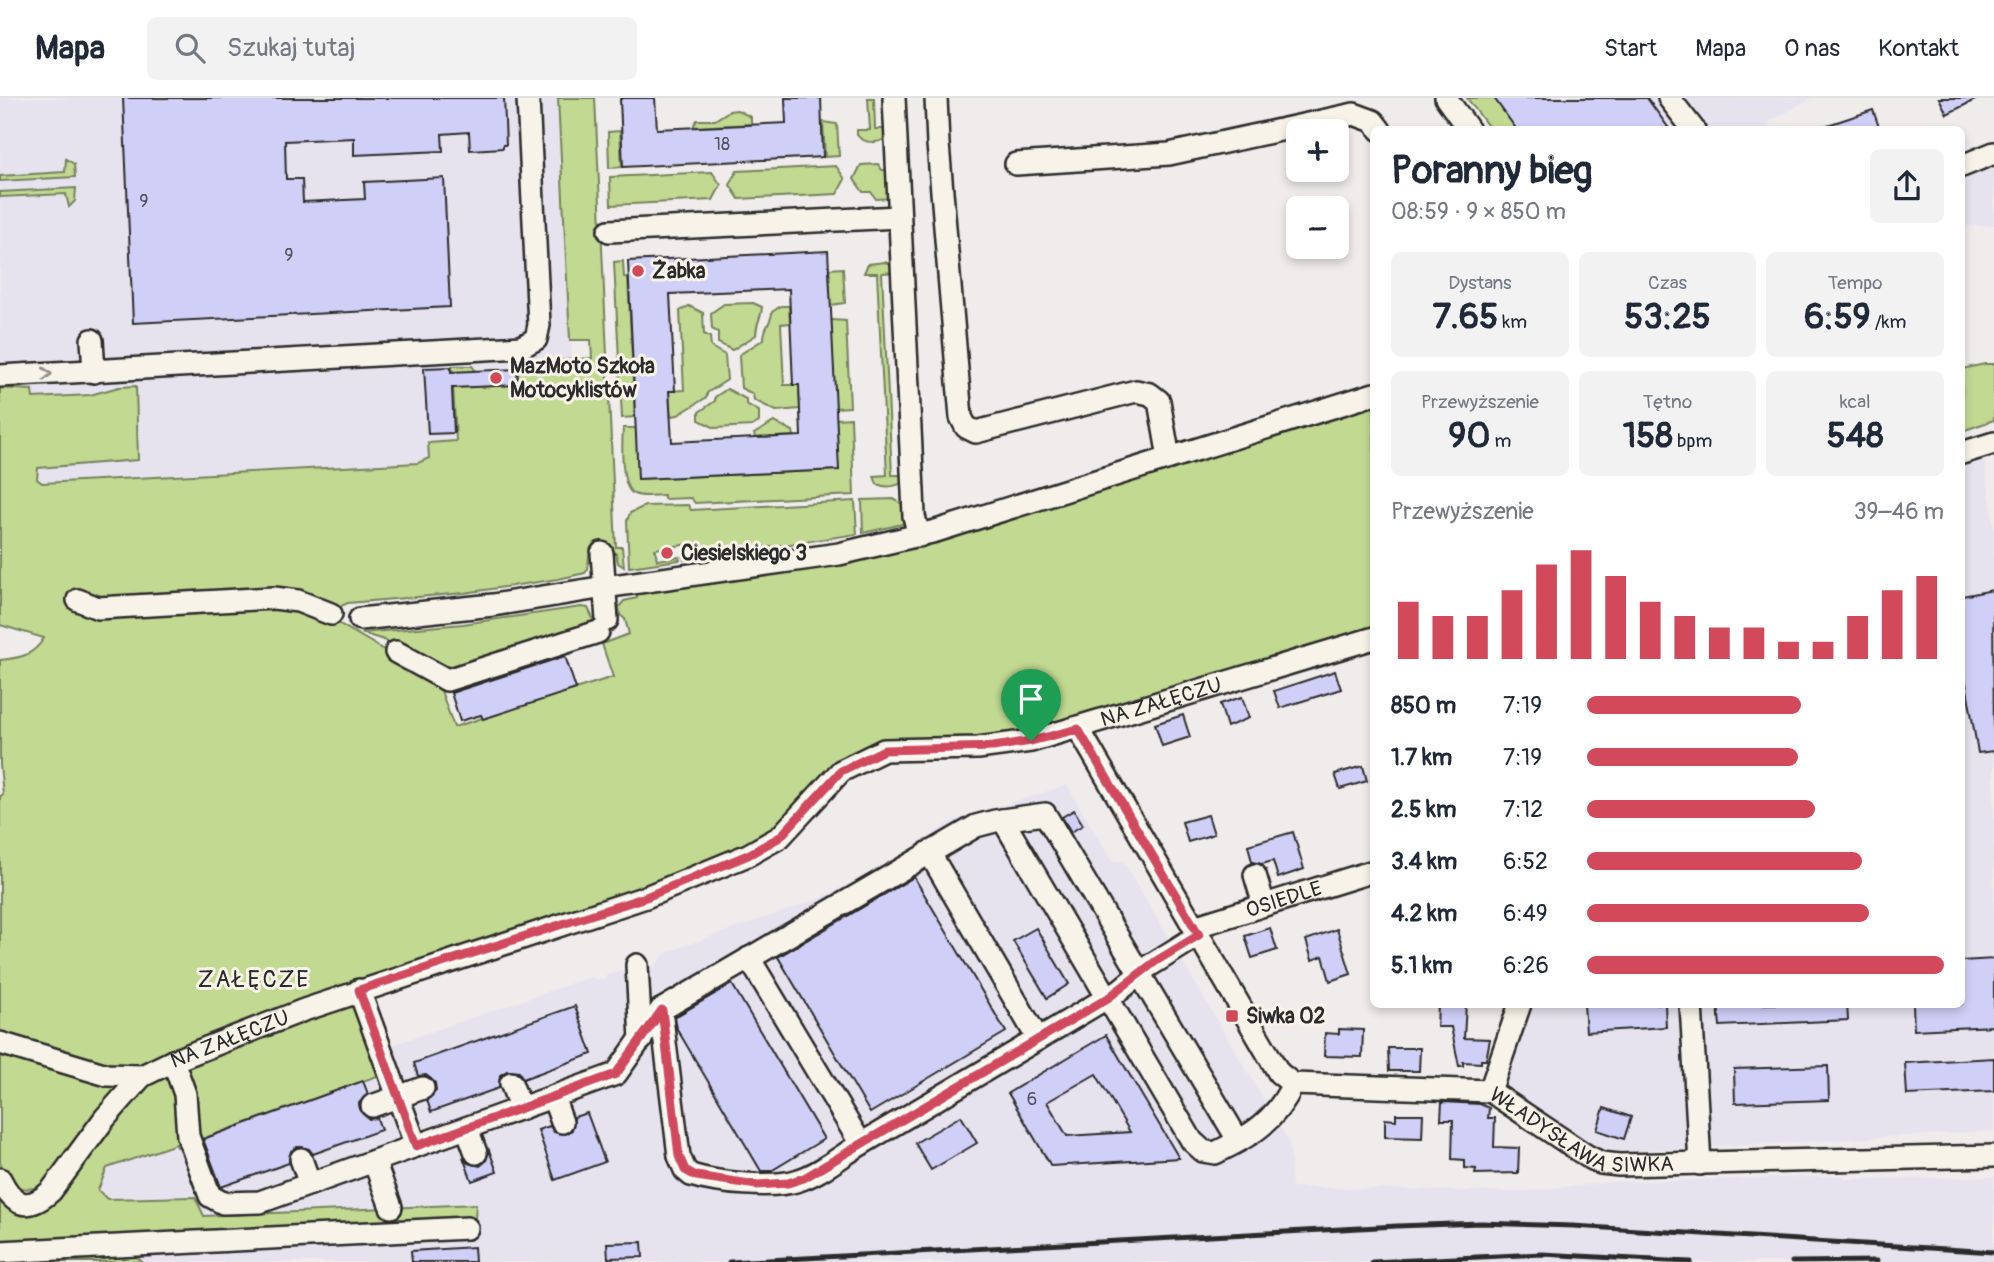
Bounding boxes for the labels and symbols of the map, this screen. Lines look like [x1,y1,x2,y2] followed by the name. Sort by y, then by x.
[714,133,730,156] house number: 18
[139,190,149,213] house number: 9
[284,244,294,267] house number: 9
[652,258,706,285] place label: Żabka
[630,263,646,279] marker: Żabka
[510,353,655,404] place label: MazMoto Szkoła Motocyklistów
[42,366,53,381] one-way arrow
[488,370,504,386] marker: MazMoto Szkoła Motocyklistów
[681,540,807,567] place label: Ciesielskiego 3
[659,545,675,561] marker: Ciesielskiego 3
[1001,669,1061,741] pin
[1097,671,1225,733] street label: NA ZAŁĘCZU
[1242,875,1325,924] street label: OSIEDLE
[198,965,310,994] district label: ZAŁĘCZE
[1246,1003,1326,1030] place label: Siwka 02
[166,1004,293,1074] street label: NA ZAŁĘCZU
[1224,1008,1240,1024] marker: Siwka 02
[1484,1081,1674,1179] street label: WŁADYSŁAWA SIWKA
[1027,1088,1037,1111] house number: 6

